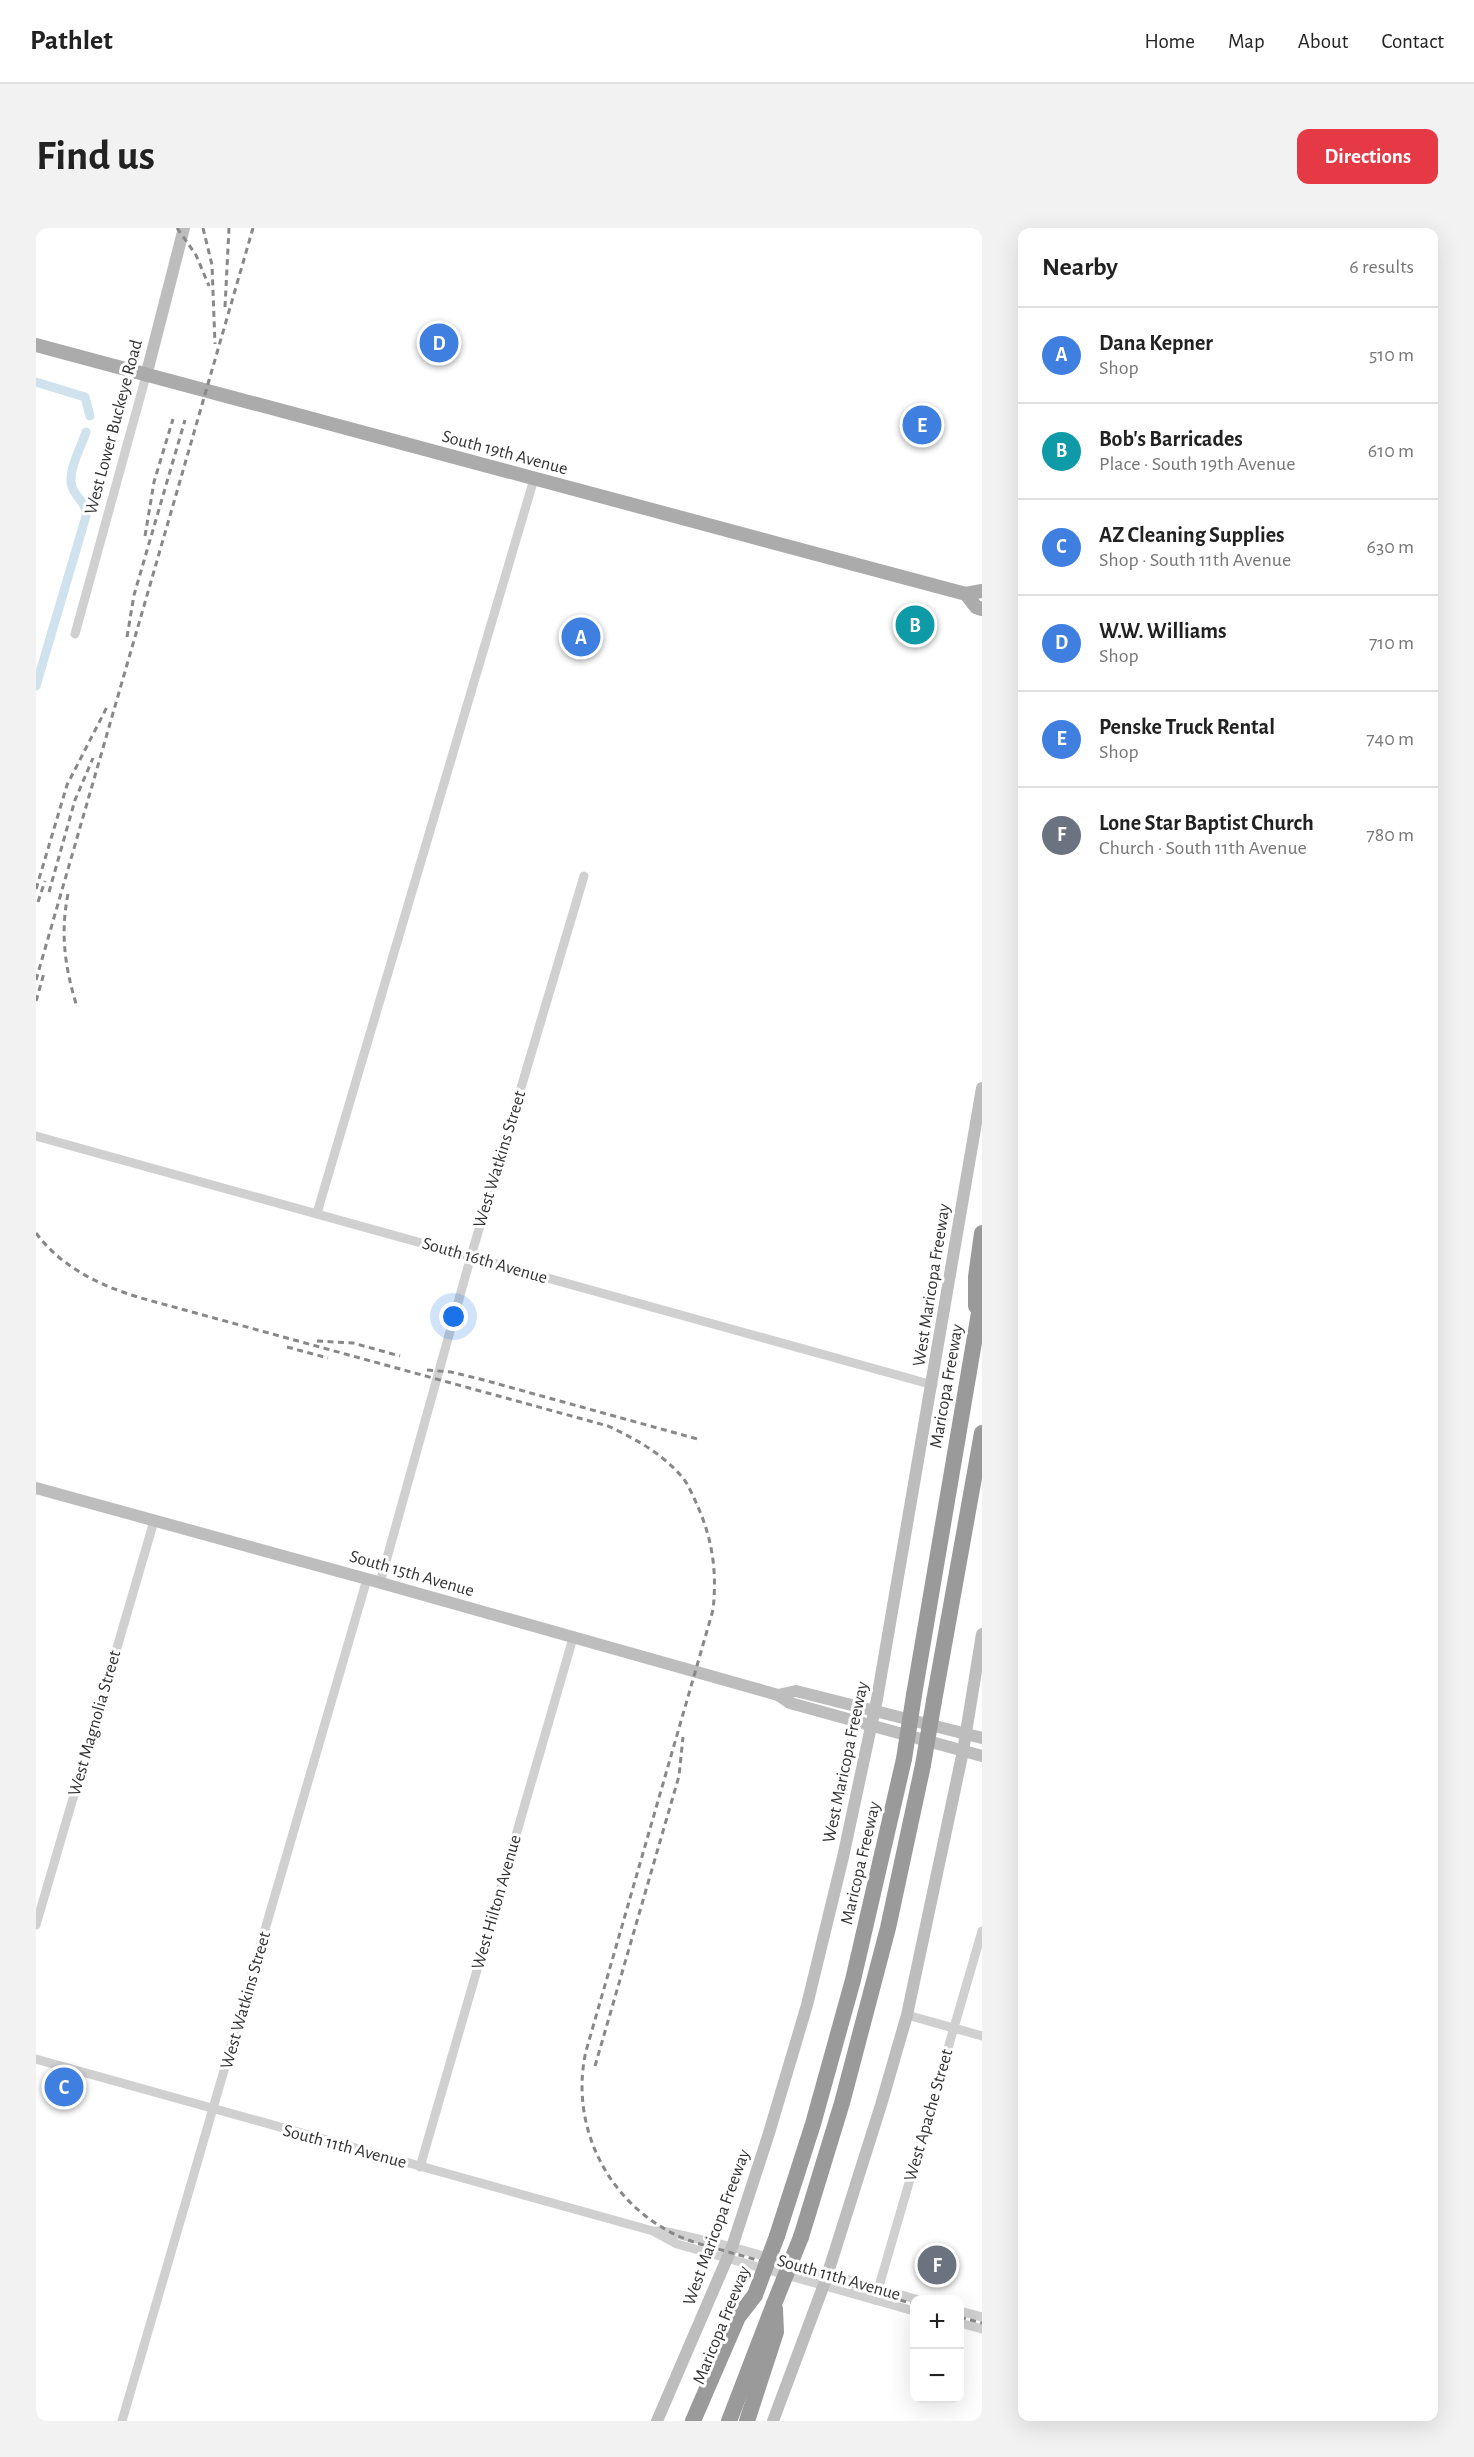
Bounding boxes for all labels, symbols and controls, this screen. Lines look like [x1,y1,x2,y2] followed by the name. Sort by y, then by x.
[30,27,113,55] text: Pathlet
[1144,31,1195,52] text: Home
[1228,31,1265,52] text: Map
[1298,31,1348,52] text: About
[1381,31,1444,52] text: Contact
[1297,129,1438,184] button: Directions
[36,135,155,177] text: Find us
[1042,254,1118,280] text: Nearby
[1349,257,1414,277] text: 6 results
[420,320,458,366] pin: D
[1099,332,1213,354] text: Dana Kepner
[82,338,146,517] street label: West Lower Buckeye Road
[1056,345,1068,365] text: A
[1369,345,1414,365] text: 510 m
[1099,358,1139,378] text: Shop
[902,402,942,448] pin: E
[440,428,570,478] street label: South 19th Avenue
[1099,428,1243,450] text: Bob's Barricades
[1056,441,1067,461] text: B
[1368,441,1414,461] text: 610 m
[1099,454,1295,474] text: Place · South 19th Avenue
[1099,524,1285,546] text: AZ Cleaning Supplies
[1056,537,1067,557] text: C
[1367,537,1414,557] text: 630 m
[1099,550,1291,570] text: Shop · South 11th Avenue
[896,602,934,648] pin: B
[562,614,600,660] pin: A
[1099,620,1226,642] text: W.W. Williams
[1055,633,1068,653] text: D
[1369,633,1414,653] text: 710 m
[1099,646,1139,666] text: Shop
[1099,716,1275,738] text: Penske Truck Rental
[1056,729,1067,749] text: E
[1366,729,1414,749] text: 740 m
[1099,742,1139,762] text: Shop
[1099,812,1314,834] text: Lone Star Baptist Church
[1057,825,1066,845] text: F
[1366,825,1414,845] text: 780 m
[1099,838,1307,858] text: Church · South 11th Avenue
[471,1089,529,1230] street label: West Watkins Street
[910,1202,954,1368] street label: West Maricopa Freeway
[420,1234,549,1287] street label: South 16th Avenue
[439,1302,468,1331] your location
[927,1322,967,1450] street label: Maricopa Freeway
[347,1548,476,1600] street label: South 15th Avenue
[66,1648,124,1798] street label: West Magnolia Street
[820,1680,872,1845] street label: West Maricopa Freeway
[838,1800,884,1926] street label: Maricopa Freeway
[469,1833,525,1972] street label: West Hilton Avenue
[218,1929,274,2071] street label: West Watkins Street
[902,2047,956,2183] street label: West Apache Street
[45,2064,84,2110] pin: C
[281,2122,408,2172] street label: South 11th Avenue
[680,2147,754,2308] street label: West Maricopa Freeway
[918,2242,956,2288] pin: F
[775,2252,902,2304] street label: South 11th Avenue
[690,2263,754,2387] street label: Maricopa Freeway
[910,2295,964,2403] map controls
[910,2295,964,2349] button: +
[910,2349,964,2403] button: −

